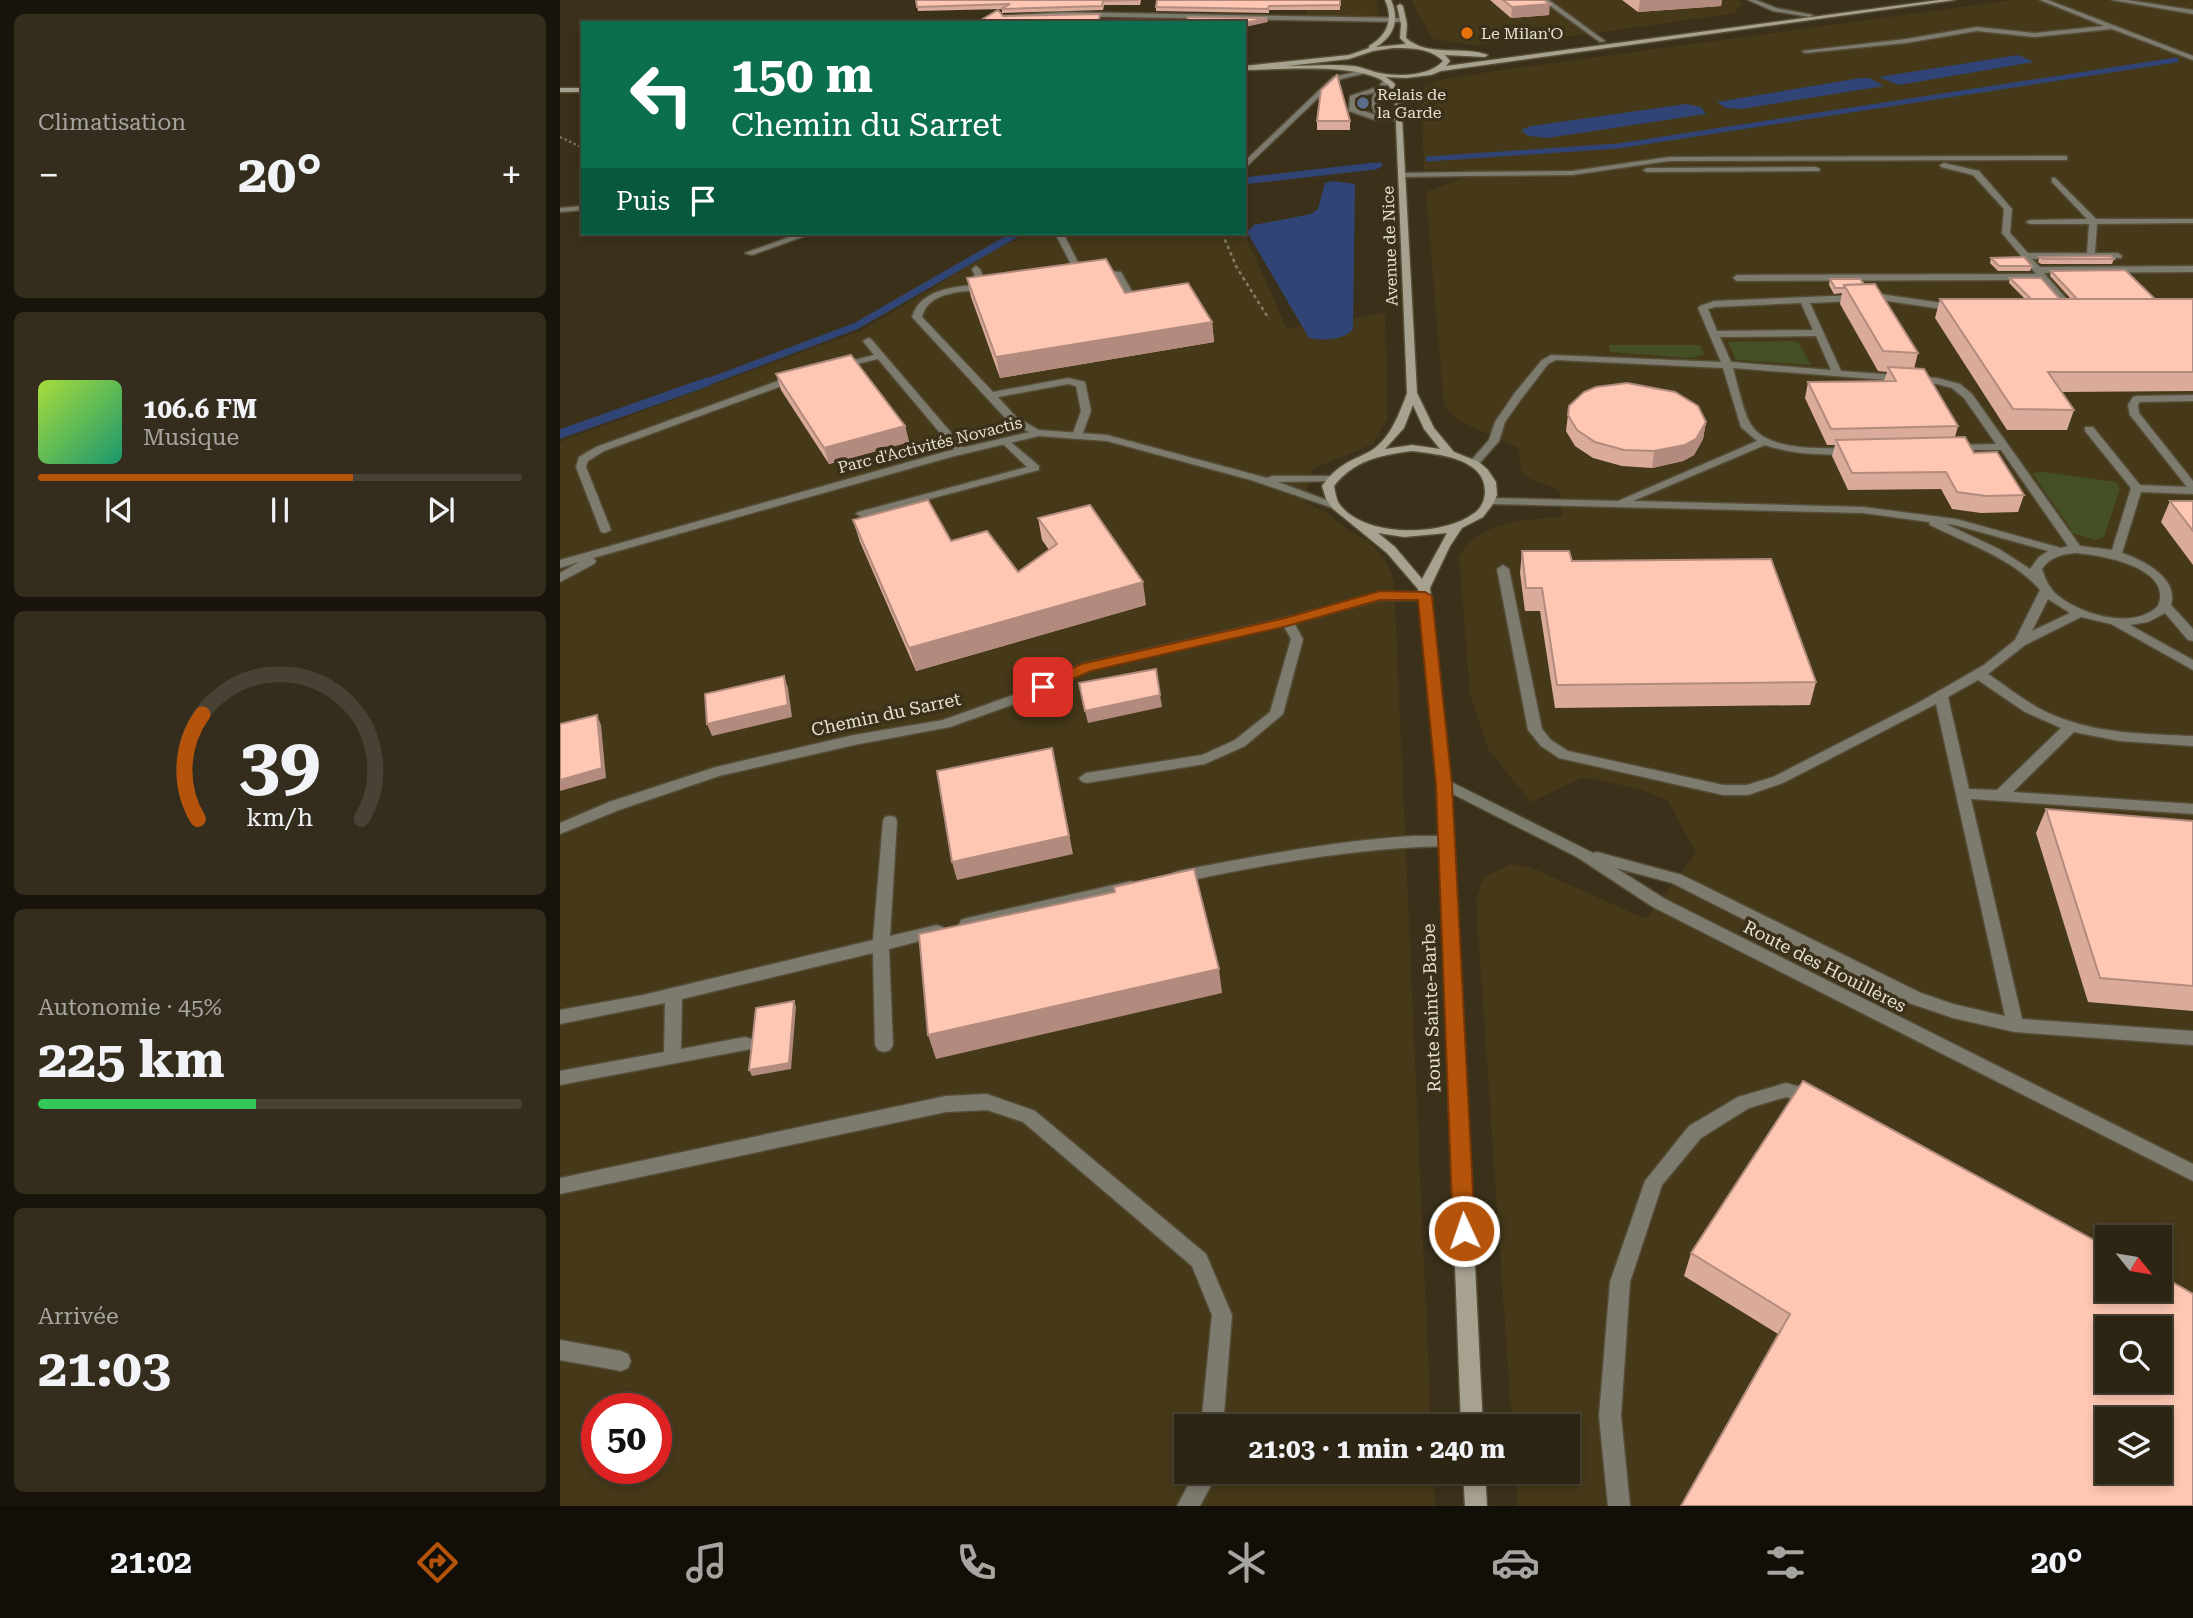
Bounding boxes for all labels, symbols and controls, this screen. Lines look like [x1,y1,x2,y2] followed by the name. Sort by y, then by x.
[1481,24,1563,43] place label: Le Milan'O
[1459,25,1475,41] marker: Le Milan'O
[731,47,873,104] text: 150 m
[616,49,707,140] icon: left
[1377,85,1446,122] place label: Relais de la Garde
[1355,95,1371,111] marker: Relais de la Garde
[731,106,1002,144] text: Chemin du Sarret
[38,109,186,136] text: Climatisation
[238,144,322,205] text: 20°
[38,153,59,197] text: −
[501,153,522,197] text: +
[684,182,722,220] icon: arrive
[1378,185,1402,306] street label: Avenue de Nice
[616,186,670,216] text: Puis
[143,394,257,424] text: 106.6 FM
[836,413,1024,477] street label: Parc d'Activités Novactis
[143,424,239,451] text: Musique
[100,491,138,529] icon: previous
[261,491,299,529] icon: pause
[422,491,460,529] icon: next
[1013,657,1073,717] pin
[1024,668,1062,706] icon: arrive
[809,688,963,740] street label: Chemin du Sarret
[239,722,321,807] text: 39
[247,803,313,832] text: km/h
[1740,916,1910,1016] street label: Route des Houillères
[1418,923,1444,1093] street label: Route Sainte-Barbe
[38,994,222,1021] text: Autonomie · 45%
[38,1029,225,1090] text: 225 km
[1427,1194,1501,1268] position arrow
[2095,1225,2172,1302] north arrow
[2095,1225,2172,1484] map controls
[38,1303,119,1330] text: Arrivée
[2095,1316,2172,1393] button: search
[38,1338,171,1399] text: 21:03
[581,1393,672,1484] speed limit sign: 50
[2095,1407,2172,1484] button: layers
[1249,1434,1505,1464] text: 21:03 · 1 min · 240 m
[413,1538,462,1587] icon: directions
[682,1538,731,1587] icon: music
[952,1538,1001,1587] icon: phone
[1222,1538,1271,1587] icon: climate
[1491,1538,1540,1587] icon: car
[1761,1538,1810,1587] icon: filters
[110,1543,192,1581] text: 21:02
[2031,1543,2083,1581] text: 20°

